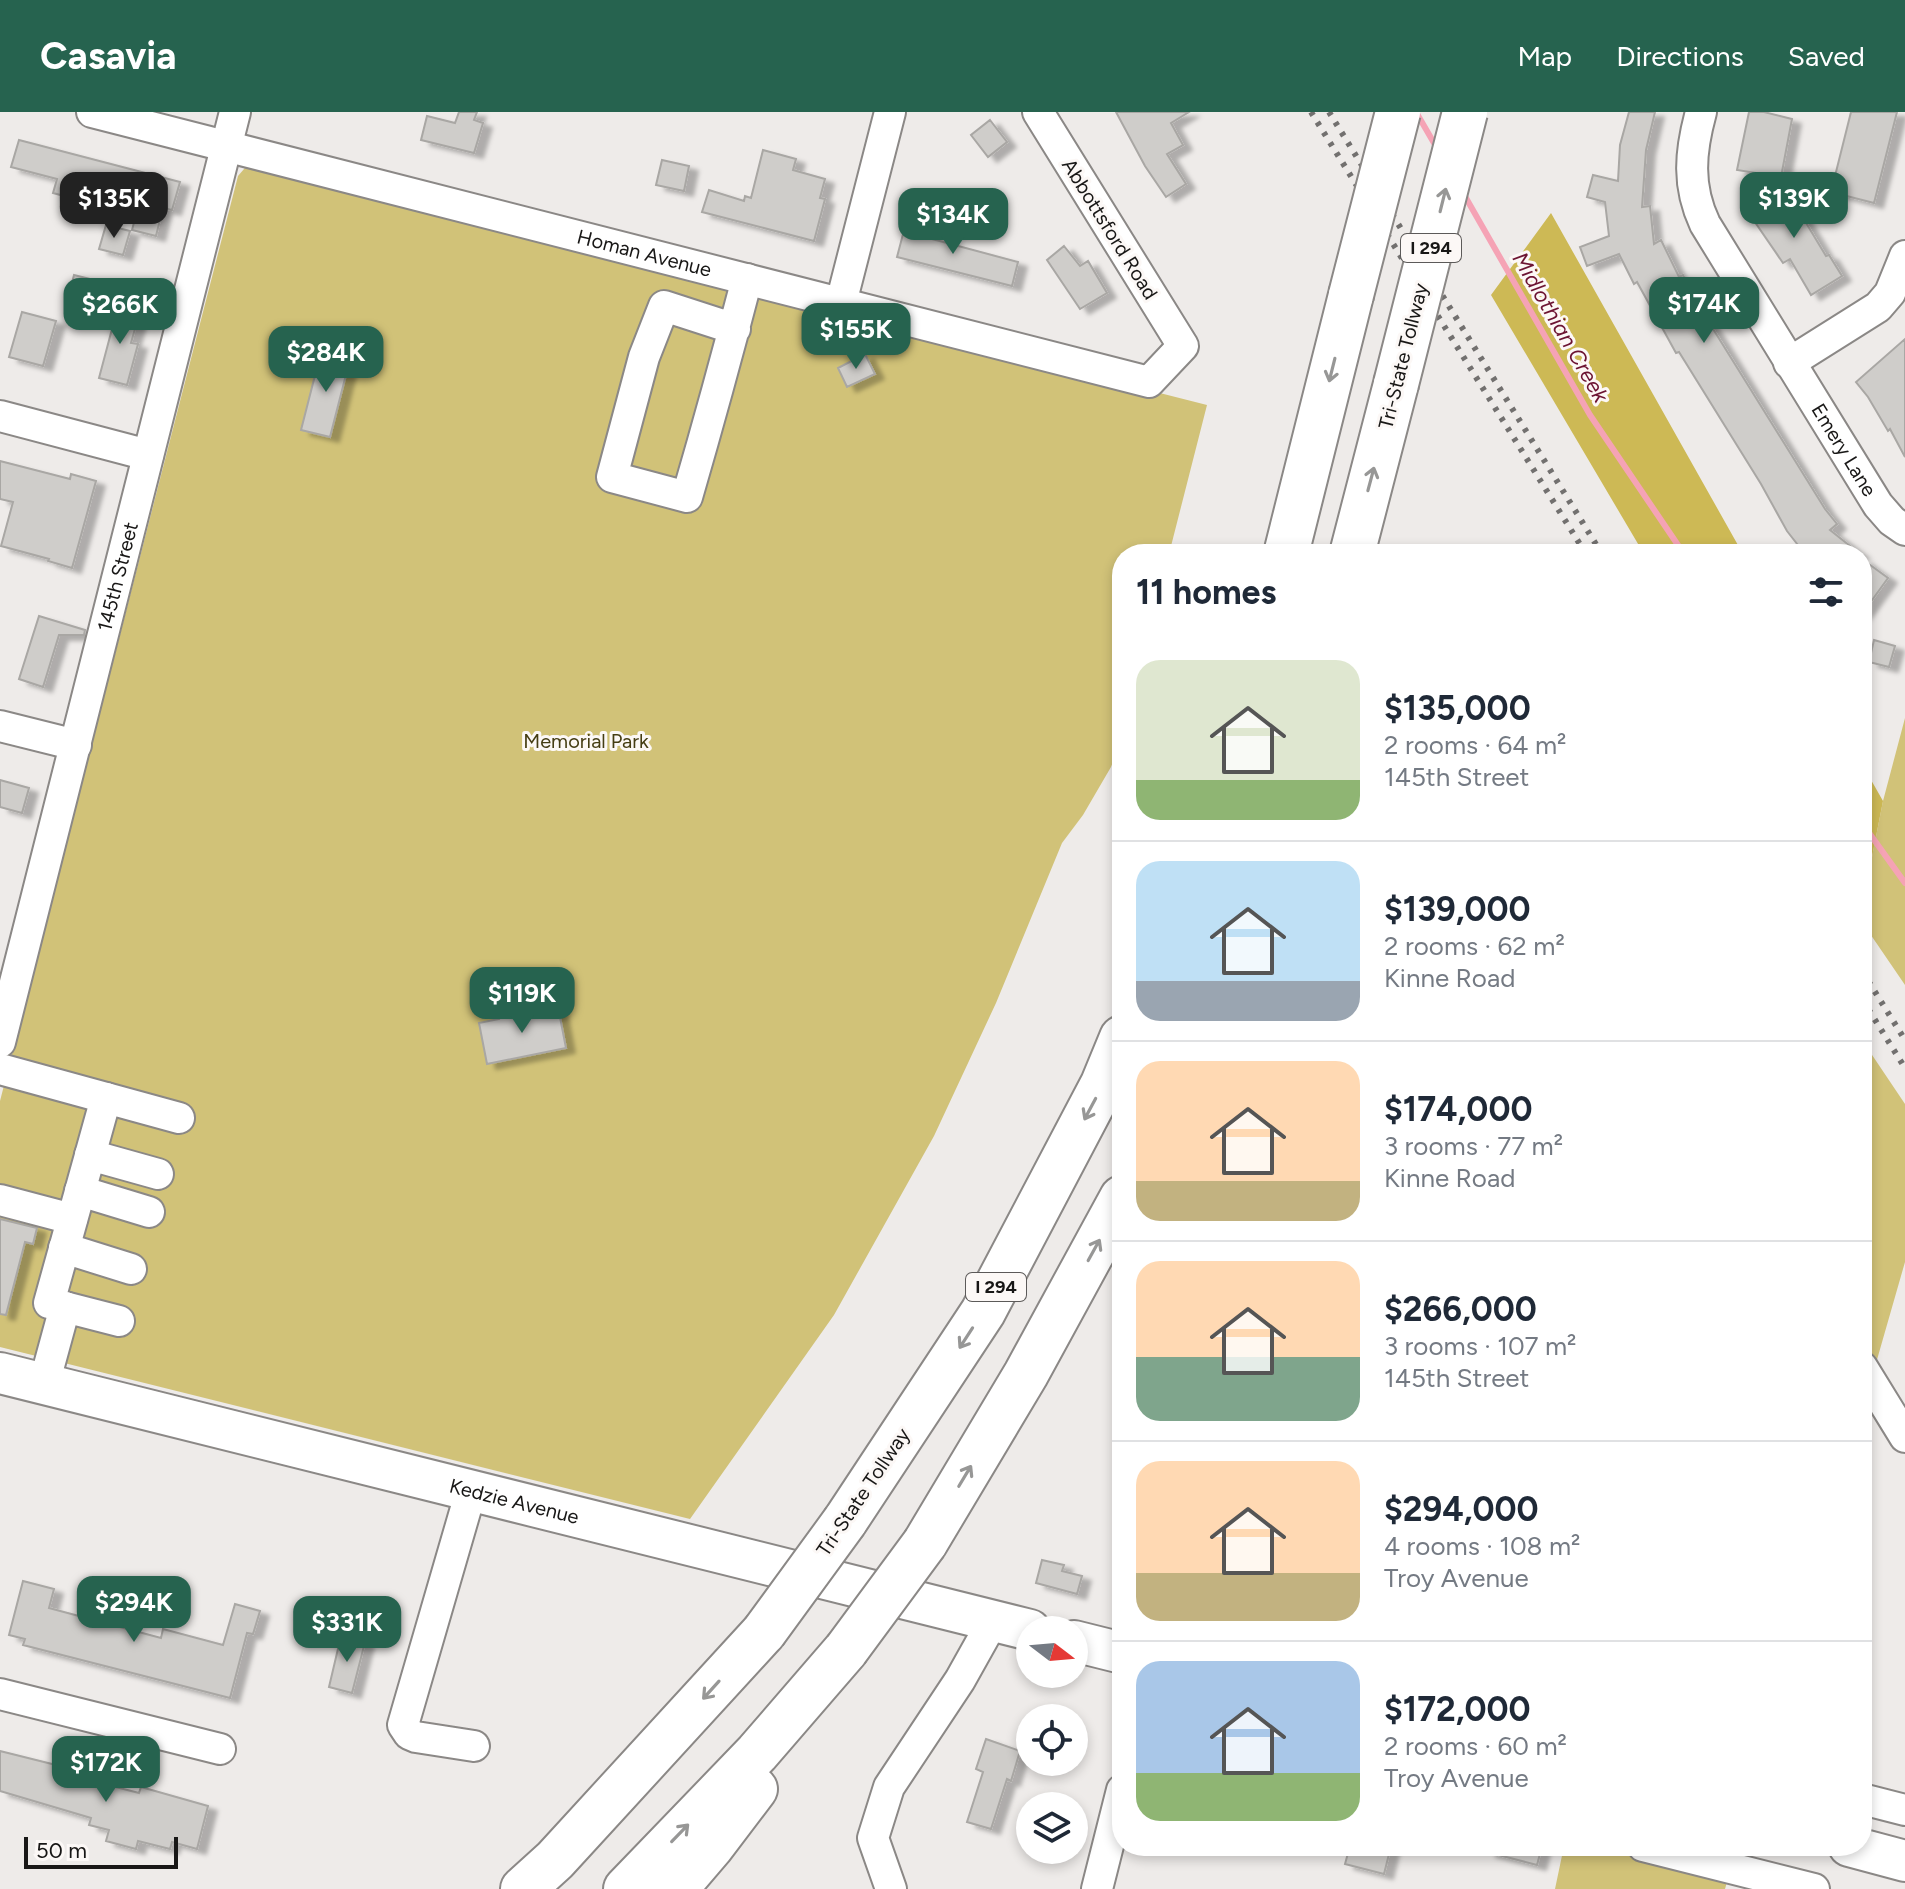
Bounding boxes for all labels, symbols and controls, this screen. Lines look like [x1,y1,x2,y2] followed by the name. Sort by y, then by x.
[40,33,177,79] text: Casavia
[1518,39,1572,73] text: Map
[1616,39,1744,73] text: Directions
[1788,39,1865,73] text: Saved
[1057,154,1163,304] street label: Abbottsford Road
[58,172,170,240] pin: $135K
[1738,172,1850,240] pin: $139K
[78,182,150,214] text: $135K
[1758,182,1830,214] text: $139K
[897,188,1009,256] pin: $134K
[1436,188,1451,213] one-way arrow
[916,198,990,230] text: $134K
[575,224,714,282] street label: Homan Avenue
[1401,234,1461,262] road number: I 294
[1507,247,1615,408] water label: Midlothian Creek
[1648,277,1760,345] pin: $174K
[64,278,176,346] pin: $266K
[1373,280,1433,431] street label: Tri-State Tollway
[1667,287,1741,319] text: $174K
[82,288,158,320] text: $266K
[800,303,912,371] pin: $155K
[820,313,892,345] text: $155K
[270,326,382,394] pin: $284K
[286,336,366,368] text: $284K
[1323,357,1338,383] one-way arrow
[1806,399,1882,501] street label: Emery Lane
[1365,466,1380,492] one-way arrow
[92,519,143,634] street label: 145th Street
[1804,570,1848,614] icon: filters
[1136,572,1276,613] text: 11 homes
[1384,688,1531,729] text: $135,000
[1200,692,1296,788] icon: home
[523,729,649,753] park label: Memorial Park
[1384,729,1566,761] text: 2 rooms · 64 m²
[1384,761,1529,793] text: 145th Street
[1384,889,1531,930] text: $139,000
[1200,893,1296,989] icon: home
[1384,930,1565,962] text: 2 rooms · 62 m²
[1384,962,1515,994] text: Kinne Road
[466,967,578,1035] pin: $119K
[488,977,556,1009] text: $119K
[1384,1089,1532,1130] text: $174,000
[1200,1093,1296,1189] icon: home
[1081,1097,1097,1121] one-way arrow
[1384,1130,1563,1162] text: 3 rooms · 77 m²
[1384,1162,1515,1194] text: Kinne Road
[1086,1239,1102,1262] one-way arrow
[966,1273,1026,1301] road number: I 294
[1384,1289,1537,1330] text: $266,000
[1200,1293,1296,1389] icon: home
[958,1326,974,1349] one-way arrow
[1384,1330,1577,1362] text: 3 rooms · 107 m²
[1384,1362,1529,1394] text: 145th Street
[811,1423,915,1561] street label: Tri-State Tollway
[957,1465,973,1488] one-way arrow
[447,1474,582,1529] street label: Kedzie Avenue
[1384,1489,1539,1530] text: $294,000
[1200,1493,1296,1589] icon: home
[1384,1530,1581,1562] text: 4 rooms · 108 m²
[1384,1562,1529,1594] text: Troy Avenue
[78,1576,190,1644] pin: $294K
[95,1586,173,1618] text: $294K
[291,1596,403,1664] pin: $331K
[311,1606,383,1638] text: $331K
[1016,1616,1088,1688] north arrow
[1016,1616,1088,1864] map controls
[703,1679,721,1699] one-way arrow
[1384,1689,1531,1730] text: $172,000
[1200,1693,1296,1789] icon: home
[1016,1704,1088,1776] button: locate
[1384,1730,1567,1762] text: 2 rooms · 60 m²
[50,1736,162,1804] pin: $172K
[70,1746,142,1778] text: $172K
[1384,1762,1529,1794] text: Troy Avenue
[1016,1792,1088,1864] button: layers
[671,1823,690,1843] one-way arrow
[24,1833,178,1869] scale bar
[36,1837,87,1864] text: 50 m

